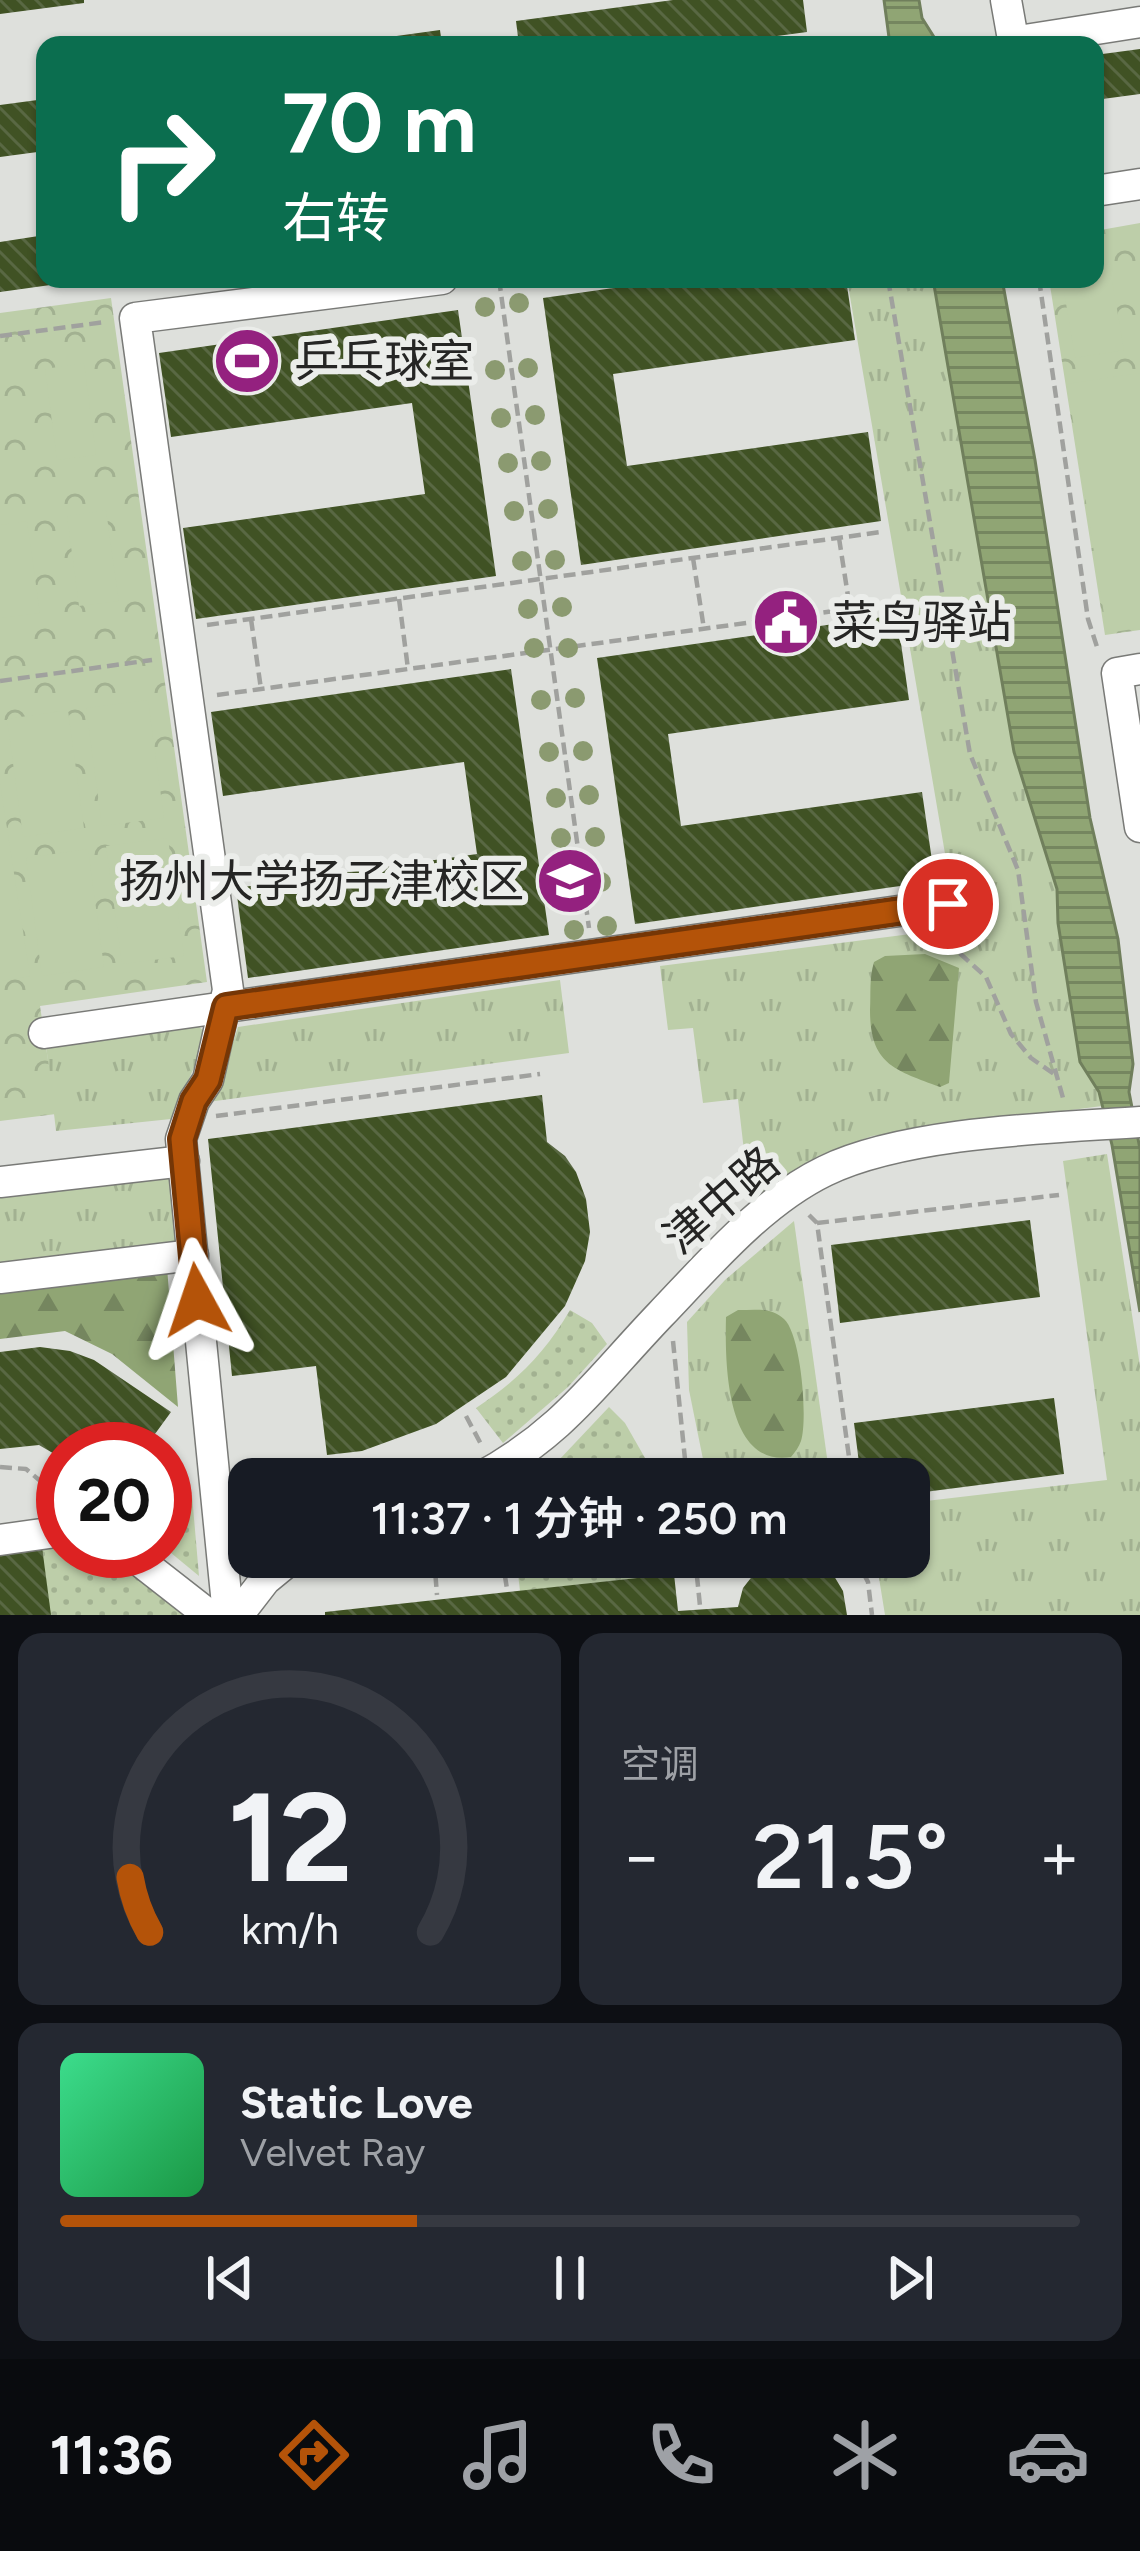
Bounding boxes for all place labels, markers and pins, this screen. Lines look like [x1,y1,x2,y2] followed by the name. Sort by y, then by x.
[212,326,282,396] sports icon: 乒乓球室
[294,334,474,388] place label: 乒乓球室
[751,587,821,657] public building icon: 菜鸟驿站
[832,595,1012,649] place label: 菜鸟驿站
[535,846,605,916] school or university icon: 扬州大学扬子津校区
[897,853,999,955] pin
[119,854,524,908] place label: 扬州大学扬子津校区

